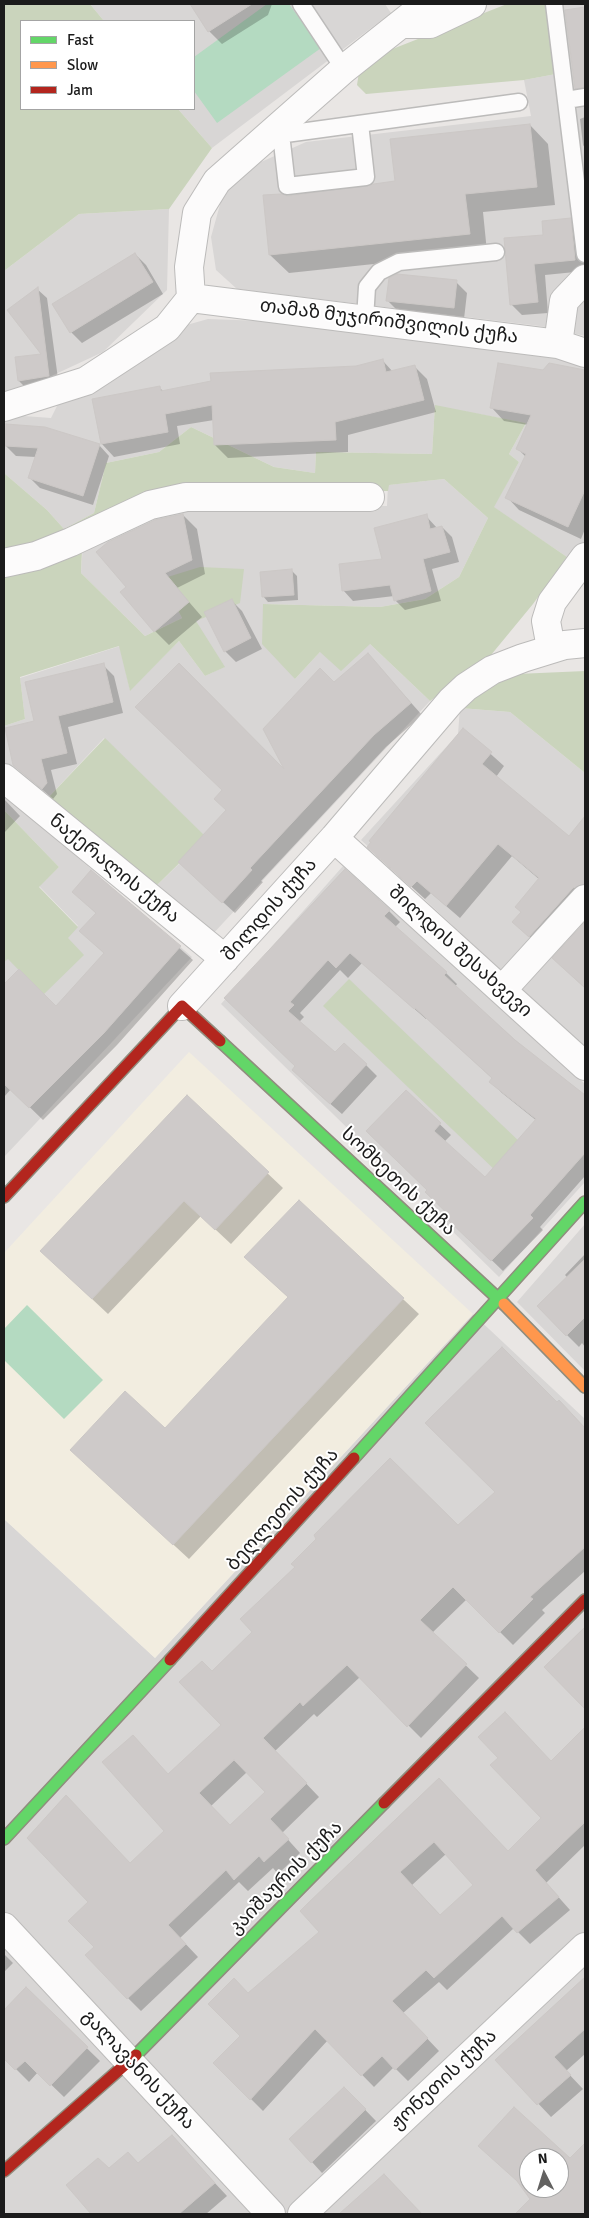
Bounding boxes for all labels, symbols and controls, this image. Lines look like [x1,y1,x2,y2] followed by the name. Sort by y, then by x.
[20,20,195,110] legend
[67,31,94,49] text: Fast
[67,56,98,74] text: Slow
[67,81,93,99] text: Jam
[259,295,519,349] street label: თამაზ მუჯირიშვილის ქუჩა
[44,809,184,929] street label: ნაქერალის ქუჩა
[218,854,322,966] street label: შილდის ქუჩა
[383,881,537,1023] street label: შილდის შესახვევი
[336,1123,460,1241] street label: სომხეთის ქუჩა
[222,1444,344,1576] street label: ბეღლეთის ქუჩა
[224,1816,348,1940] street label: კაიშაურის ქუჩა
[77,2005,199,2135] street label: გალავანის ქუჩა
[386,2025,502,2135] street label: ჟონეთის ქუჩა
[519,2148,569,2198] north arrow
[537,2150,548,2167] text: N

